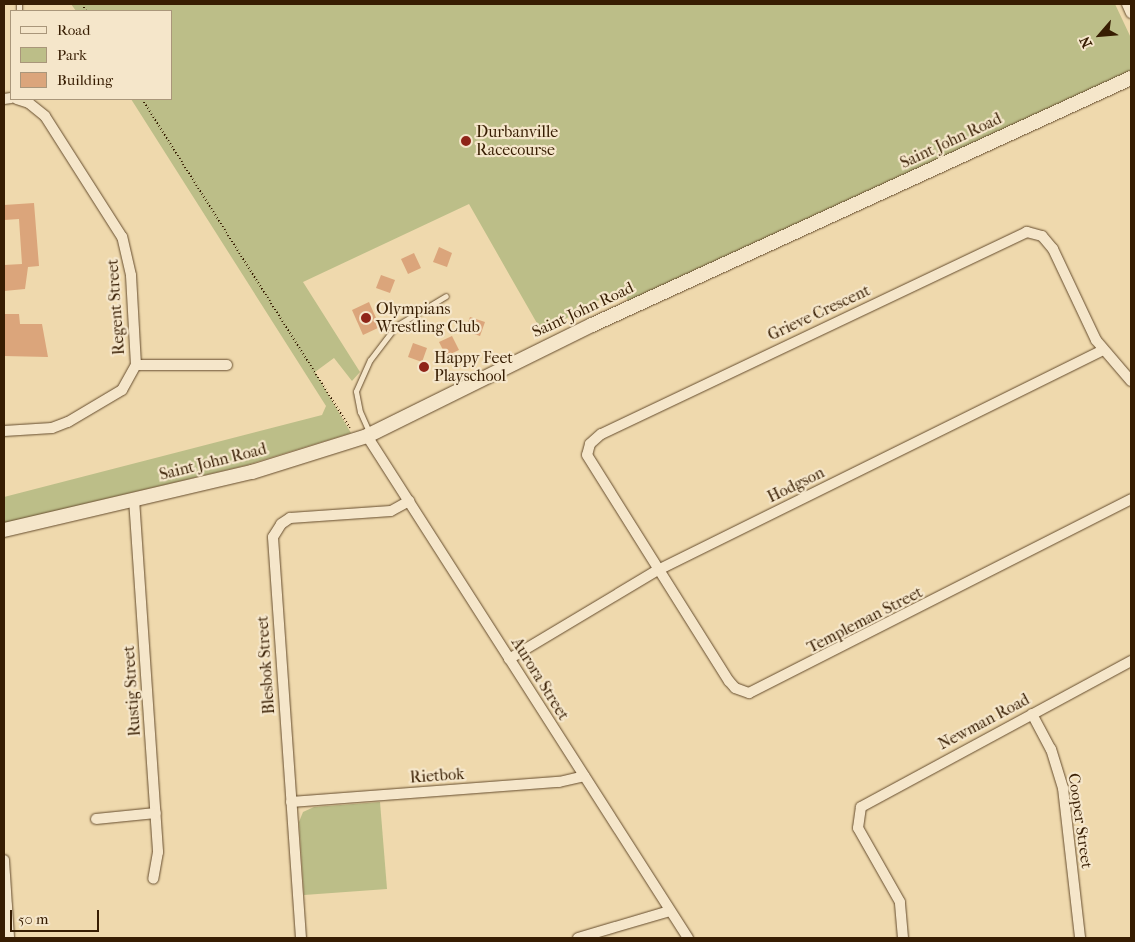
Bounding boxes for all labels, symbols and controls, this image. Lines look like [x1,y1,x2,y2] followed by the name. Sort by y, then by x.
[10,10,172,100] legend
[1075,10,1125,60] north arrow
[57,21,90,39] text: Road
[1076,33,1096,51] text: N
[57,46,87,64] text: Park
[57,71,113,89] text: Building
[897,109,1005,173] street label: Saint John Road
[476,122,558,160] place label: Durbanville Racecourse
[460,135,472,147] marker: Durbanville Racecourse
[103,258,129,356] street label: Regent Street
[529,278,637,342] street label: Saint John Road
[765,281,873,345] street label: Grieve Crescent
[376,299,480,337] place label: Olympians Wrestling Club
[360,312,372,324] marker: Olympians Wrestling Club
[434,348,513,386] place label: Happy Feet Playschool
[418,361,430,373] marker: Happy Feet Playschool
[157,439,269,485] street label: Saint John Road
[764,463,828,507] street label: Hodgson
[804,583,926,657] street label: Templeman Street
[253,615,279,715] street label: Blesbok Street
[507,634,573,724] street label: Aurora Street
[119,645,145,737] street label: Rustig Street
[935,690,1033,754] street label: Newman Road
[409,765,465,787] street label: Rietbok
[1064,772,1096,870] street label: Cooper Street
[12,900,101,932] scale bar
[18,910,48,928] text: 50 m

